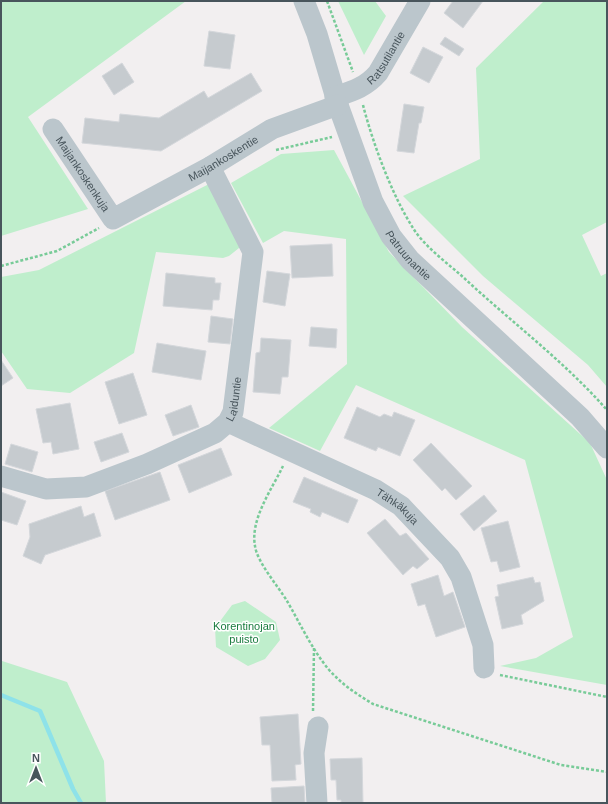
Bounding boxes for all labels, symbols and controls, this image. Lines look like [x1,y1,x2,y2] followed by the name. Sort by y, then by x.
[364,29,407,87] street label: Ratsutilantie
[186,133,260,183] street label: Maijankoskentie
[54,134,113,214] street label: Maijankoskenkuja
[383,228,434,282] street label: Patruunantie
[223,376,243,423] street label: Laiduntie
[374,486,422,527] street label: Tähkäkuja
[213,620,275,645] park label: Korentinojan puisto
[16,748,56,788] north arrow
[32,752,40,764] text: N

